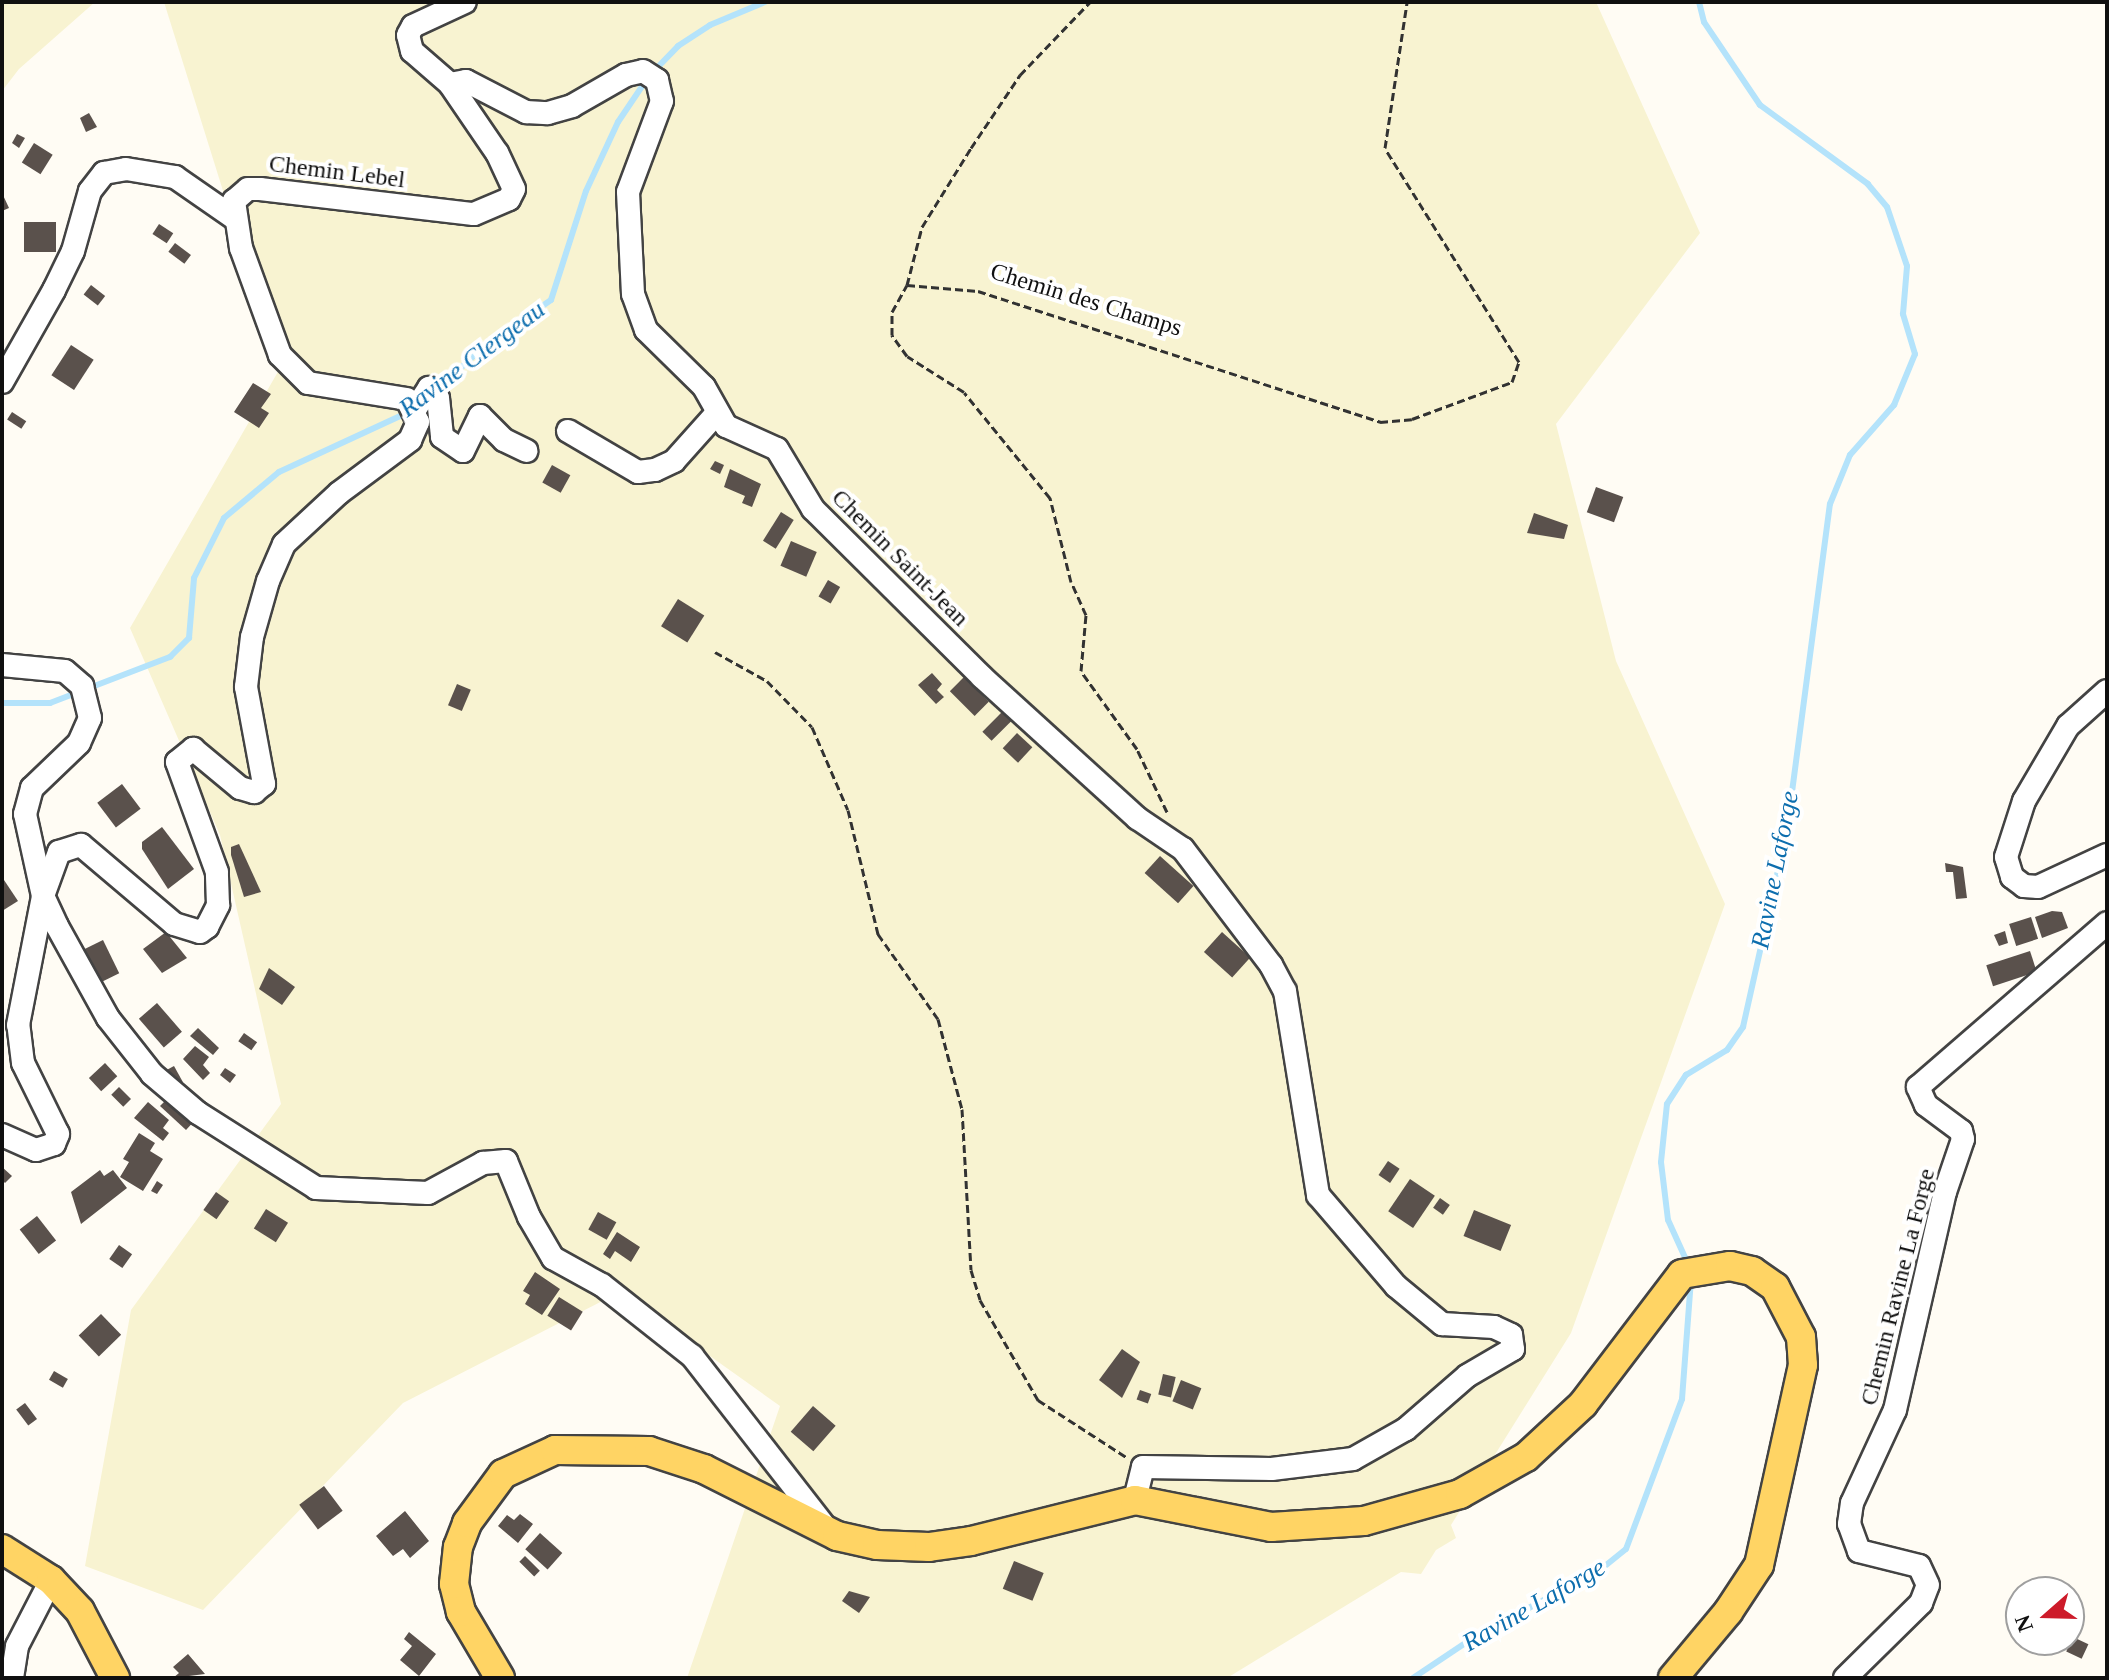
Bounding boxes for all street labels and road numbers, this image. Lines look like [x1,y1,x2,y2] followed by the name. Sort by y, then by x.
[267,149,407,195] street label: Chemin Lebel
[987,257,1185,343] street label: Chemin des Champs
[825,483,975,633] street label: Chemin Saint-Jean
[1855,1166,1941,1408] street label: Chemin Ravine La Forge

